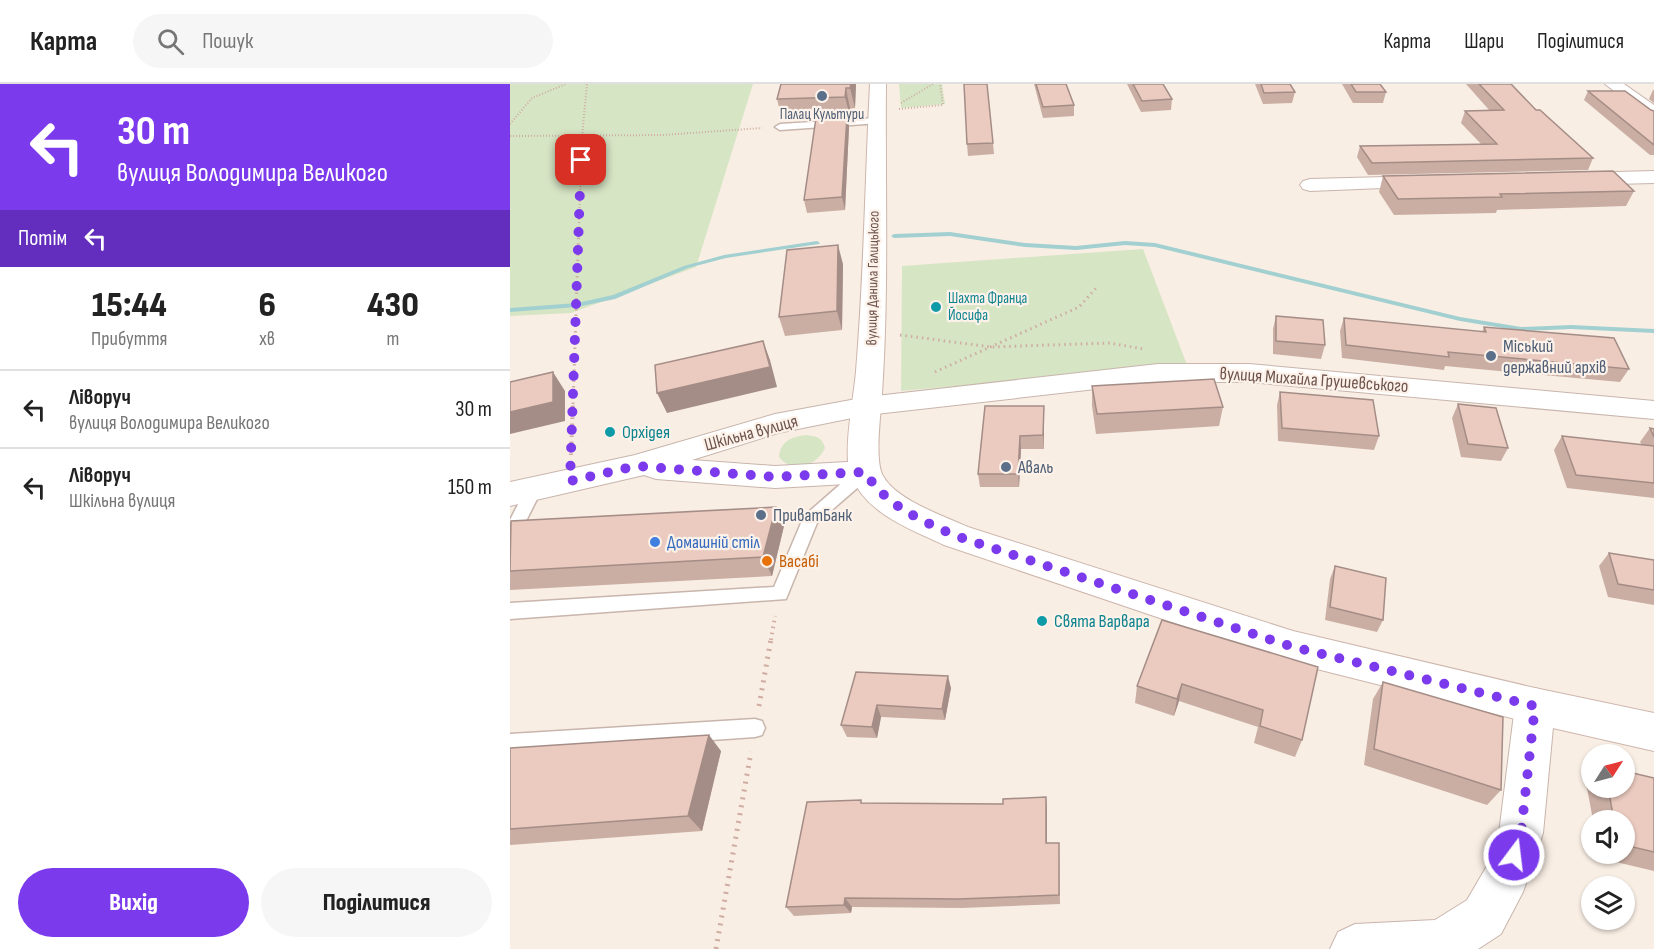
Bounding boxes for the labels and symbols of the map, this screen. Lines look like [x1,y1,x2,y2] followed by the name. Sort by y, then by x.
[815,89,829,103] marker: Палац Культури
[780,105,864,124] place label: Палац Культури
[555,134,606,185] pin
[862,211,884,345] street label: вулиця Данила Галицького
[948,289,1028,325] place label: Шахта Франца Йосифа
[929,300,943,314] marker: Шахта Франца Йосифа
[1503,336,1606,378] place label: Міський державний архів
[1484,349,1498,363] marker: Міський державний архів
[1219,363,1409,397] street label: вулиця Михайла Грушевського
[702,410,800,456] street label: Шкільна вулиця
[622,422,670,443] place label: Орхідея
[603,425,617,439] marker: Орхідея
[1017,457,1053,478] place label: Аваль
[999,460,1013,474] marker: Аваль
[773,505,852,526] place label: ПриватБанк
[754,508,768,522] marker: ПриватБанк
[667,532,760,553] place label: Домашній стіл
[648,535,662,549] marker: Домашній стіл
[779,551,819,572] place label: Васабі
[760,554,774,568] marker: Васабі
[1054,611,1150,632] place label: Свята Варвара
[1035,614,1049,628] marker: Свята Варвара
[1581,744,1635,798] north arrow
[1482,823,1546,887] position arrow

